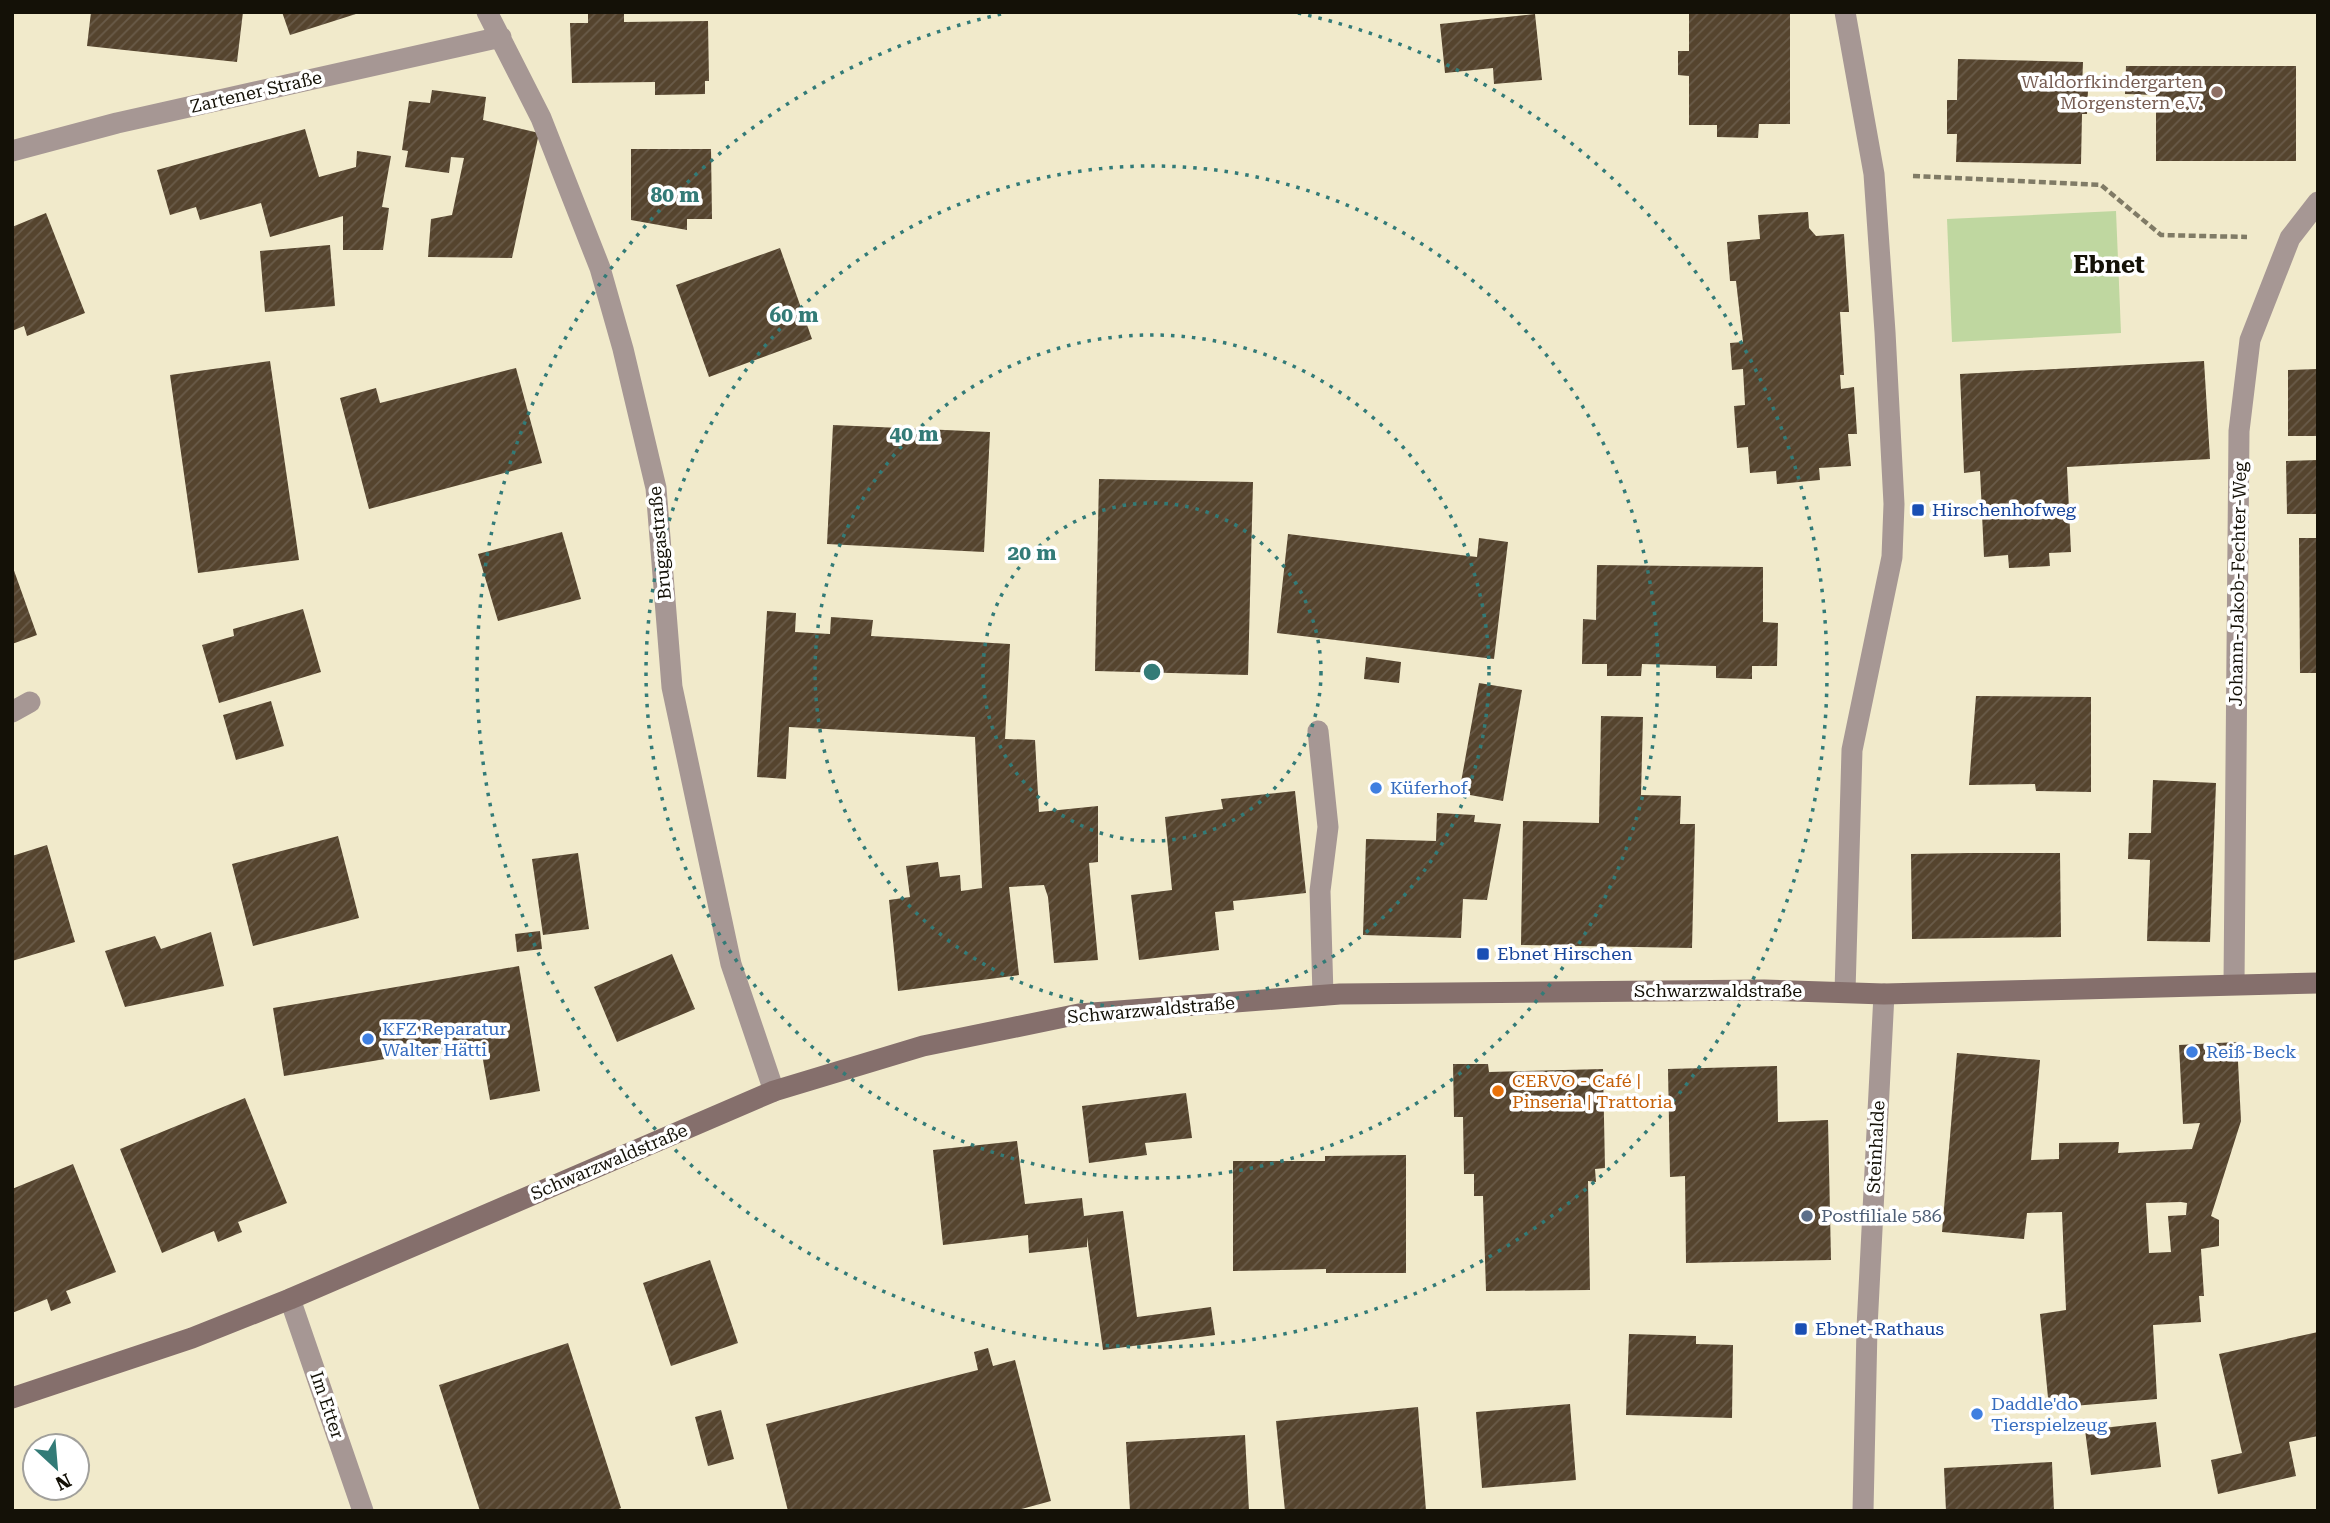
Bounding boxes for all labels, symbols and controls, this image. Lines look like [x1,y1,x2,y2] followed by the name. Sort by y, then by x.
[188,66,324,117] street label: Zartener Straße
[2021,71,2203,113] place label: Waldorfkindergarten Morgenstern e.V.
[2209,84,2225,100] marker: Waldorfkindergarten Morgenstern e.V.
[650,183,700,207] text: 80 m
[2073,251,2145,279] district label: Ebnet
[769,303,819,327] text: 60 m
[889,422,939,446] text: 40 m
[2225,461,2250,707] street label: Johann-Jakob-Fechter-Weg
[644,485,675,601] street label: Bruggastraße
[1932,499,2077,520] place label: Hirschenhofweg
[1910,502,1926,518] marker: Hirschenhofweg
[1007,541,1057,565] text: 20 m
[1140,660,1164,684] centre of rings
[1390,777,1469,798] place label: Küferhof
[1368,780,1384,796] marker: Küferhof
[1497,943,1633,964] place label: Ebnet Hirschen
[1475,946,1491,962] marker: Ebnet Hirschen
[1634,980,1802,1001] street label: Schwarzwaldstraße
[1066,992,1236,1027] street label: Schwarzwaldstraße
[382,1018,507,1060] place label: KFZ Reparatur Walter Hätti
[360,1031,376,1047] marker: KFZ Reparatur Walter Hätti
[2206,1041,2296,1062] place label: Reiß-Beck
[2184,1044,2200,1060] marker: Reiß-Beck
[1512,1070,1673,1112] place label: CERVO - Café | Pinseria | Trattoria
[1490,1083,1506,1099] marker: CERVO - Café | Pinseria | Trattoria
[1863,1100,1888,1194] street label: Steinhalde
[527,1119,690,1204] street label: Schwarzwaldstraße
[1821,1205,1942,1226] place label: Postfiliale 586
[1799,1208,1815,1224] marker: Postfiliale 586
[1815,1318,1944,1339] place label: Ebnet-Rathaus
[1793,1321,1809,1337] marker: Ebnet-Rathaus
[306,1368,349,1441] street label: Im Etter
[1991,1393,2108,1435] place label: Daddle'do Tierspielzeug
[1969,1406,1985,1422] marker: Daddle'do Tierspielzeug
[21,1432,91,1502] north arrow
[51,1468,75,1496] text: N

